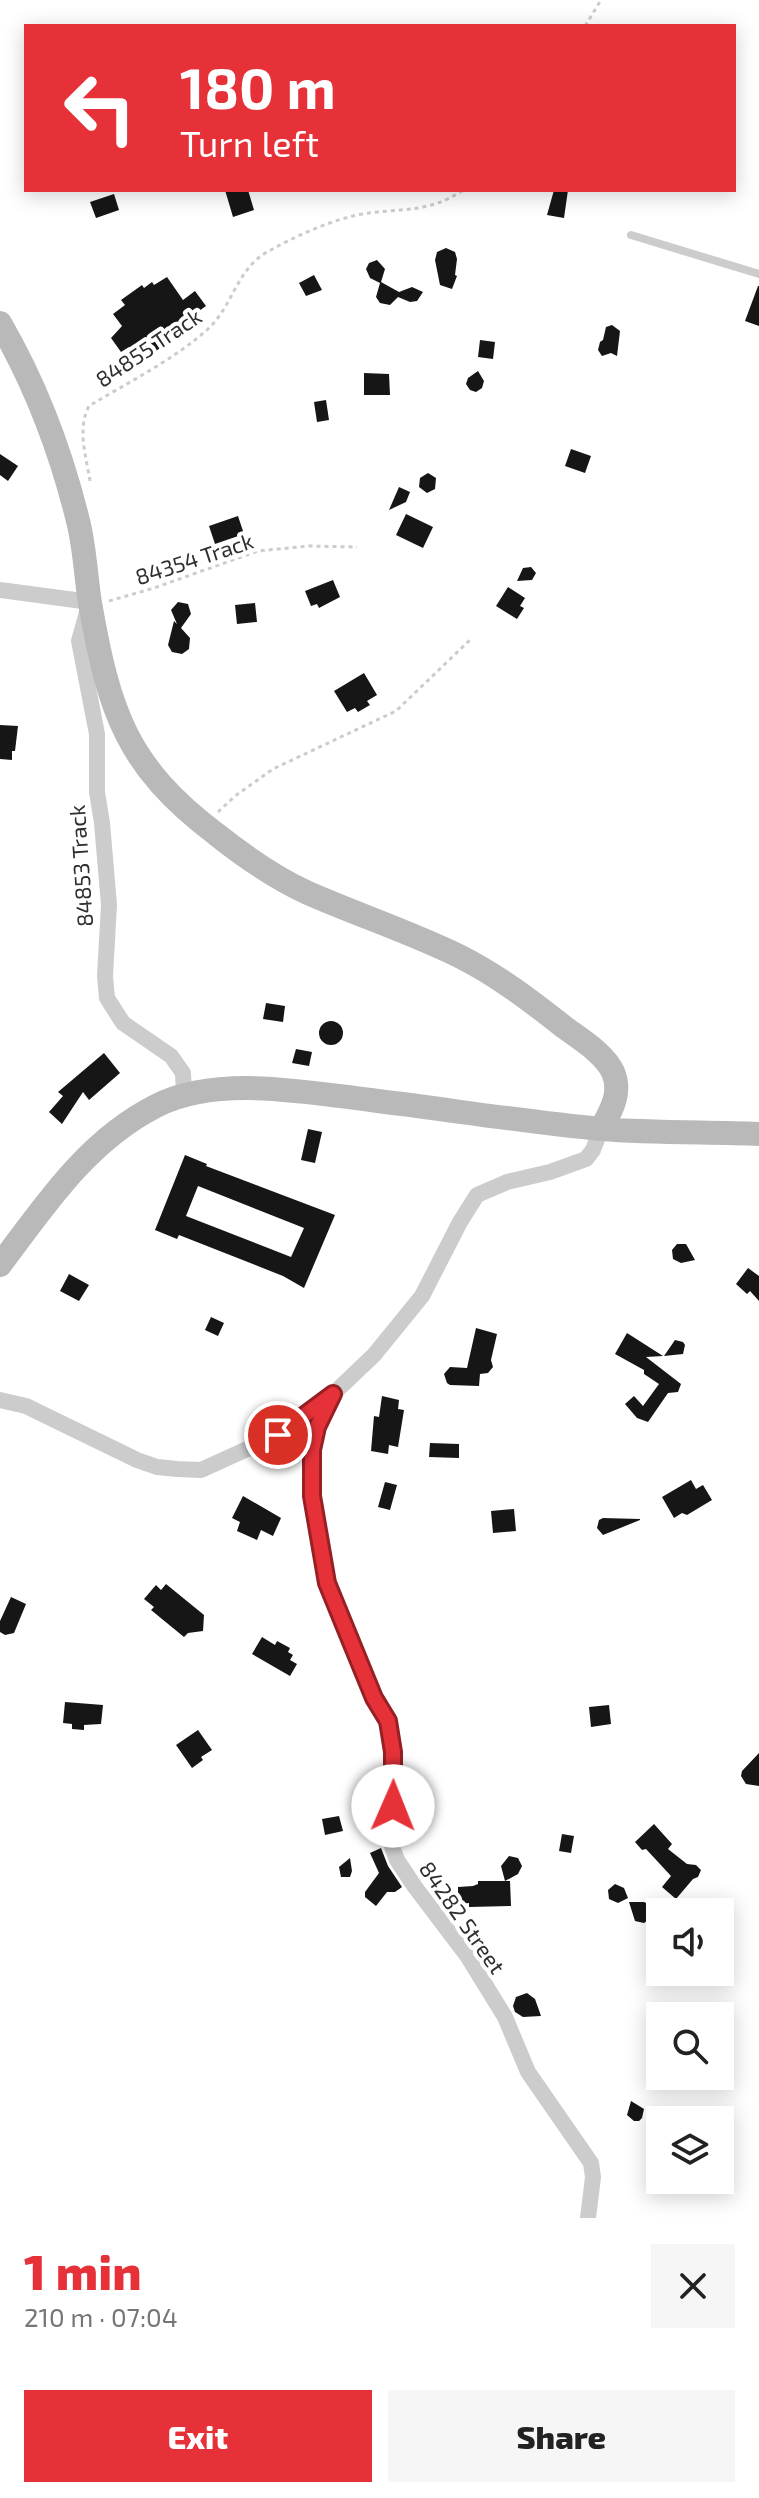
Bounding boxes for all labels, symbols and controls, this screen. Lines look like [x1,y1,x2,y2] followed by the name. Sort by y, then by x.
[180,53,336,120] text: 180 m
[48,56,152,160] icon: left
[180,121,319,164] text: Turn left
[90,302,206,392] street label: 84855 Track
[132,527,256,589] street label: 84354 Track
[63,804,97,928] street label: 84853 Track
[244,1401,312,1469] pin
[256,1413,300,1457] icon: arrive
[351,1764,435,1848] position arrow
[415,1856,511,1978] street label: 84282 Street
[646,1898,734,2194] map controls
[646,1898,734,1986] button: sound
[646,2002,734,2090] button: search
[646,2106,734,2194] button: layers
[24,2242,142,2300] text: 1 min
[651,2244,735,2328] button: close
[24,2301,178,2332] text: 210 m · 07:04
[24,2390,372,2482] button: Exit
[388,2390,735,2482] button: Share

